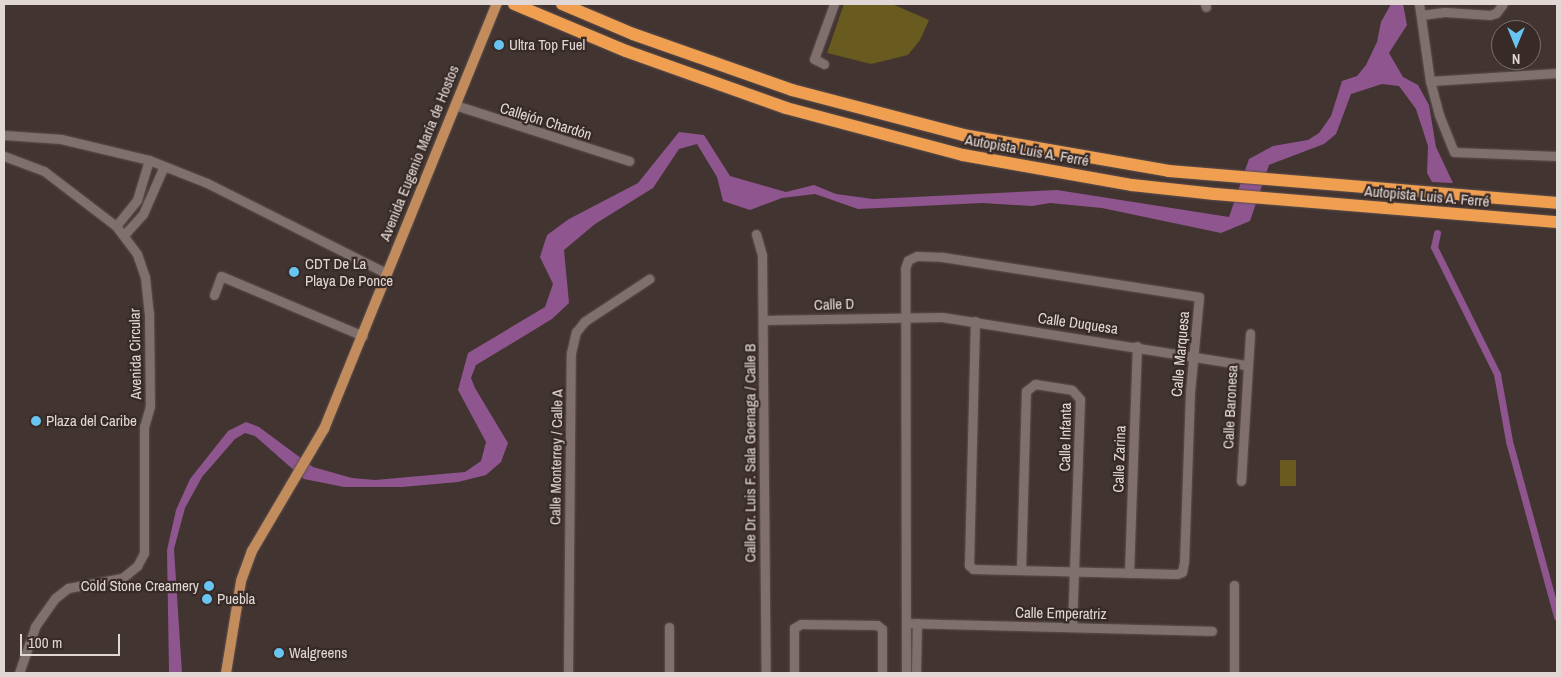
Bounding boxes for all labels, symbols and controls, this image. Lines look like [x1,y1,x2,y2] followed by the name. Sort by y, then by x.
[1491,20,1541,70] north arrow
[509,36,586,54] place label: Ultra Top Fuel
[493,39,505,51] marker: Ultra Top Fuel
[1512,50,1520,68] text: N
[375,63,463,243] street label: Avenida Eugenio María de Hostos
[498,99,594,143] street label: Callejón Chardón
[963,130,1091,170] street label: Autopista Luis A. Ferré
[1364,182,1490,210] street label: Autopista Luis A. Ferré
[305,254,393,289] place label: CDT De La Playa De Ponce
[287,265,301,279] marker: CDT De La Playa De Ponce
[814,294,854,314] street label: Calle D
[125,308,145,400] street label: Avenida Circular
[1037,308,1119,338] street label: Calle Duquesa
[1167,310,1193,398] street label: Calle Marquesa
[741,344,759,562] street label: Calle Dr. Luis F. Sala Goenaga / Calle B
[1219,365,1241,449] street label: Calle Baronesa
[546,388,566,526] street label: Calle Monterrey / Calle A
[1055,402,1075,472] street label: Calle Infanta
[46,412,137,430] place label: Plaza del Caribe
[30,415,42,427] marker: Plaza del Caribe
[1109,425,1129,493] street label: Calle Zarina
[81,577,199,595] place label: Cold Stone Creamery
[203,580,215,592] marker: Cold Stone Creamery
[217,590,255,608] place label: Puebla
[201,593,213,605] marker: Puebla
[1015,603,1107,623] street label: Calle Emperatriz
[22,624,122,656] scale bar
[28,632,62,653] text: 100 m
[289,644,347,662] place label: Walgreens
[273,647,285,659] marker: Walgreens

